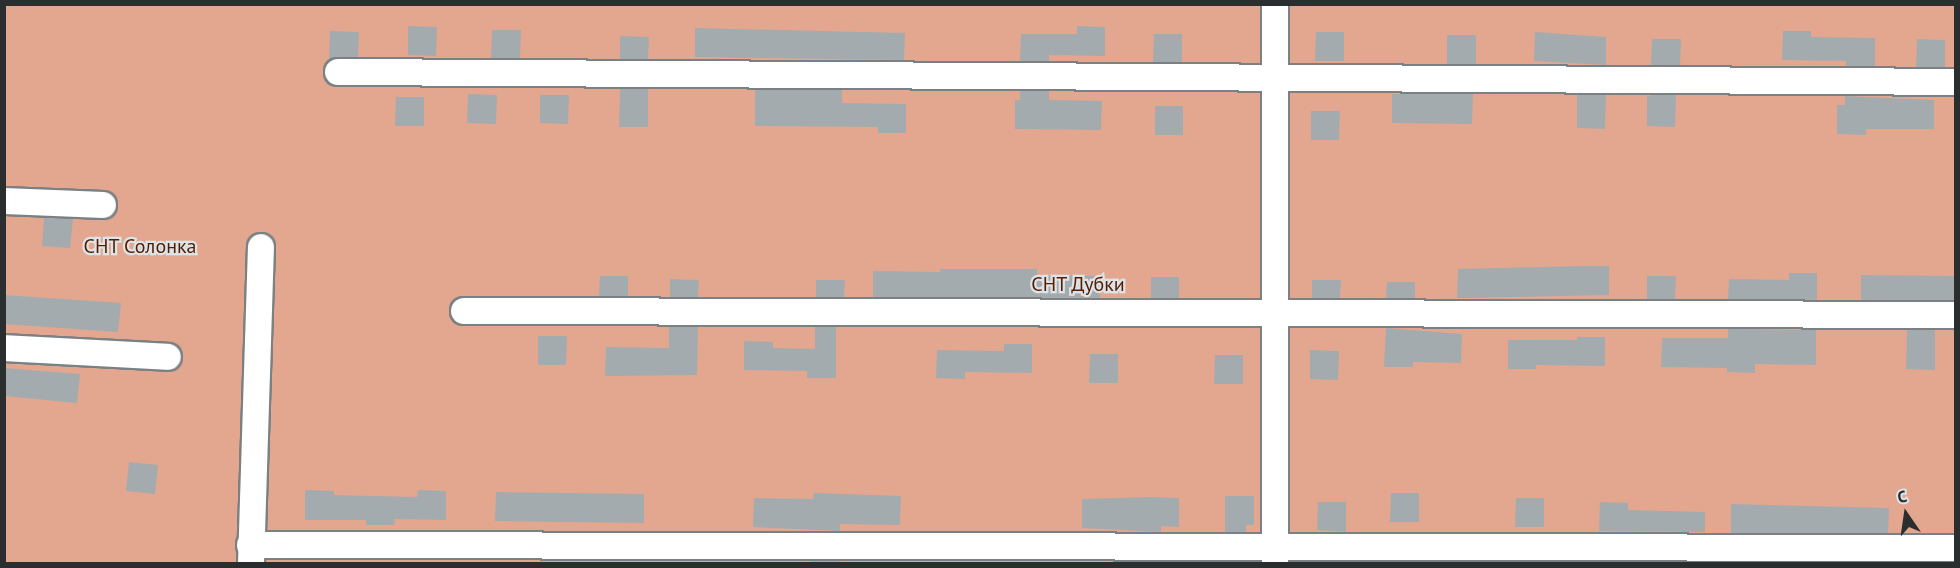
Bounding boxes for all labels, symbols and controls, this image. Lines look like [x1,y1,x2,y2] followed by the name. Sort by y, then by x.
[83,234,197,258] park label: СНТ Солонка
[1031,272,1125,296] park label: СНТ Дубки
[1876,484,1936,544] north arrow
[1895,486,1909,507] text: С

